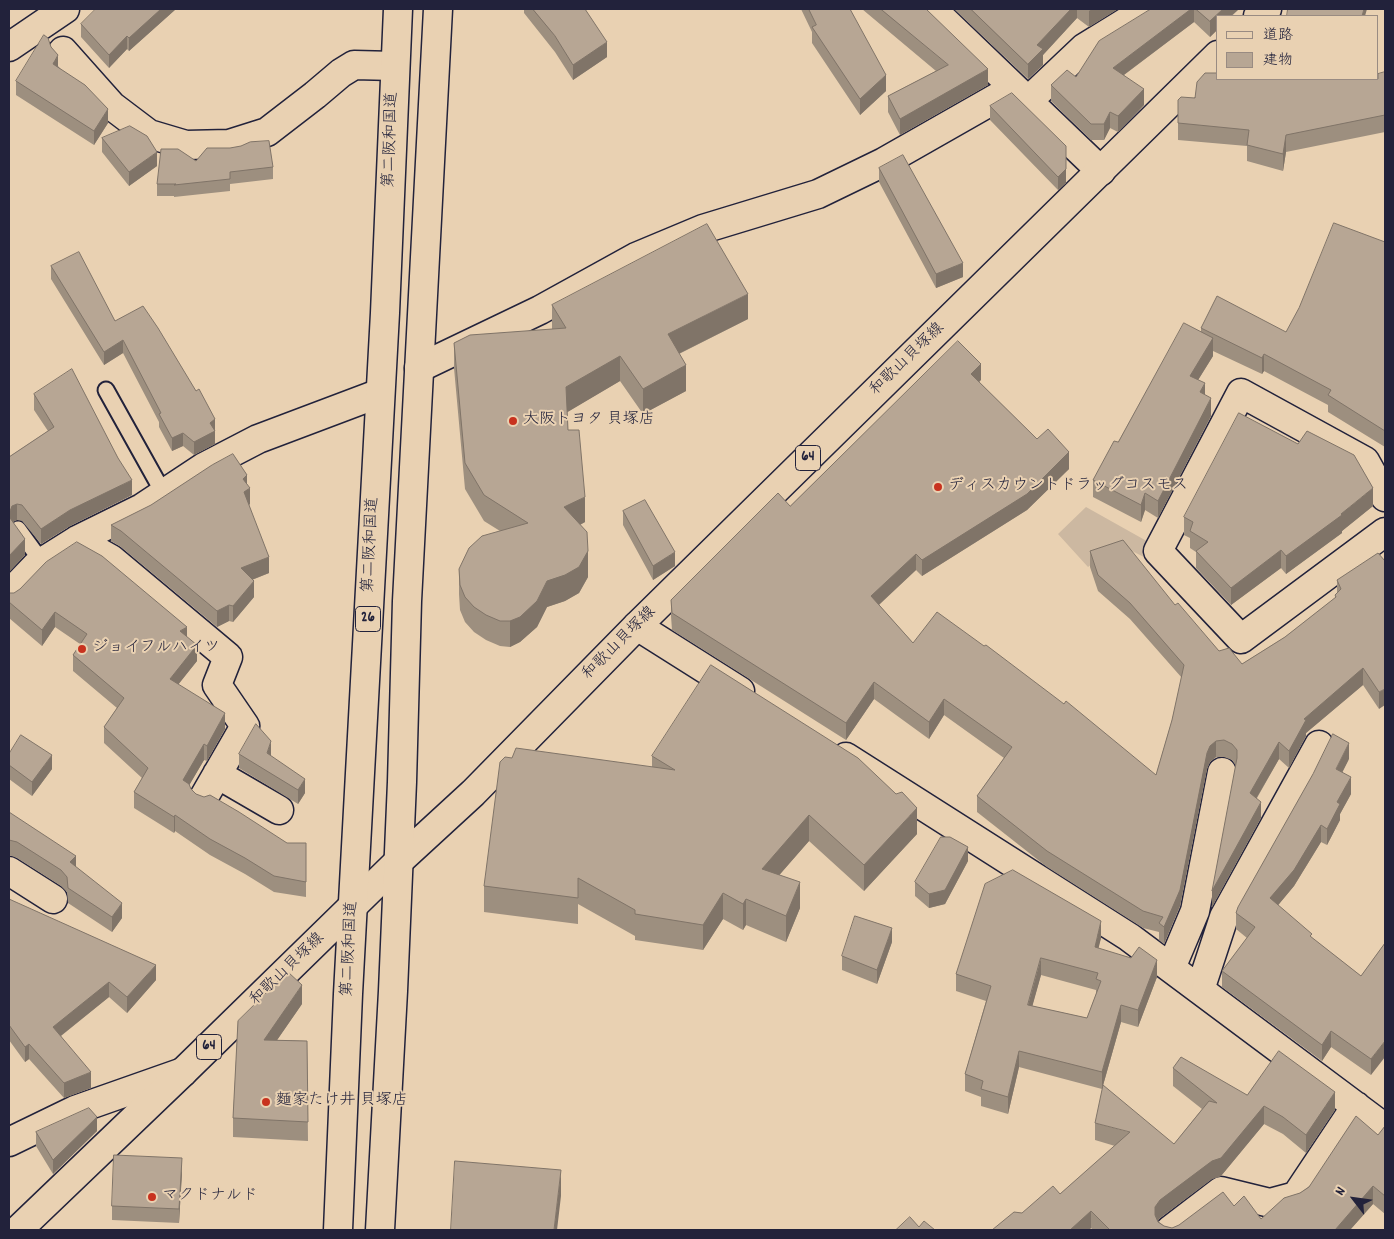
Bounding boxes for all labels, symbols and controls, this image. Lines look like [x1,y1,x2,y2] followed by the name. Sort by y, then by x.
[1216,15,1379,80] legend
[1263,25,1293,47] text: 道路
[1263,50,1293,72] text: 建物
[381,92,403,188] street label: 第二阪和国道
[867,320,949,400] street label: 和歌山貝塚線
[523,411,655,431] place label: 大阪トヨタ 貝塚店
[507,415,519,427] marker: 大阪トヨタ 貝塚店
[796,446,820,470] road number: 64
[948,477,1188,497] place label: ディスカウントドラッグコスモス
[932,481,944,493] marker: ディスカウントドラッグコスモス
[360,497,384,593] street label: 第二阪和国道
[579,603,661,685] street label: 和歌山貝塚線
[356,606,380,632] road number: 26
[92,639,220,659] place label: ジョイフルハイツ
[76,643,88,655] marker: ジョイフルハイツ
[339,901,363,997] street label: 第二阪和国道
[247,930,329,1010] street label: 和歌山貝塚線
[196,1034,222,1060] road number: 64
[276,1092,408,1112] place label: 麵家たけ井 貝塚店
[260,1096,272,1108] marker: 麵家たけ井 貝塚店
[1329,1174,1379,1224] north arrow
[1331,1184,1351,1200] text: N
[162,1187,258,1207] place label: マクドナルド
[146,1191,158,1203] marker: マクドナルド

